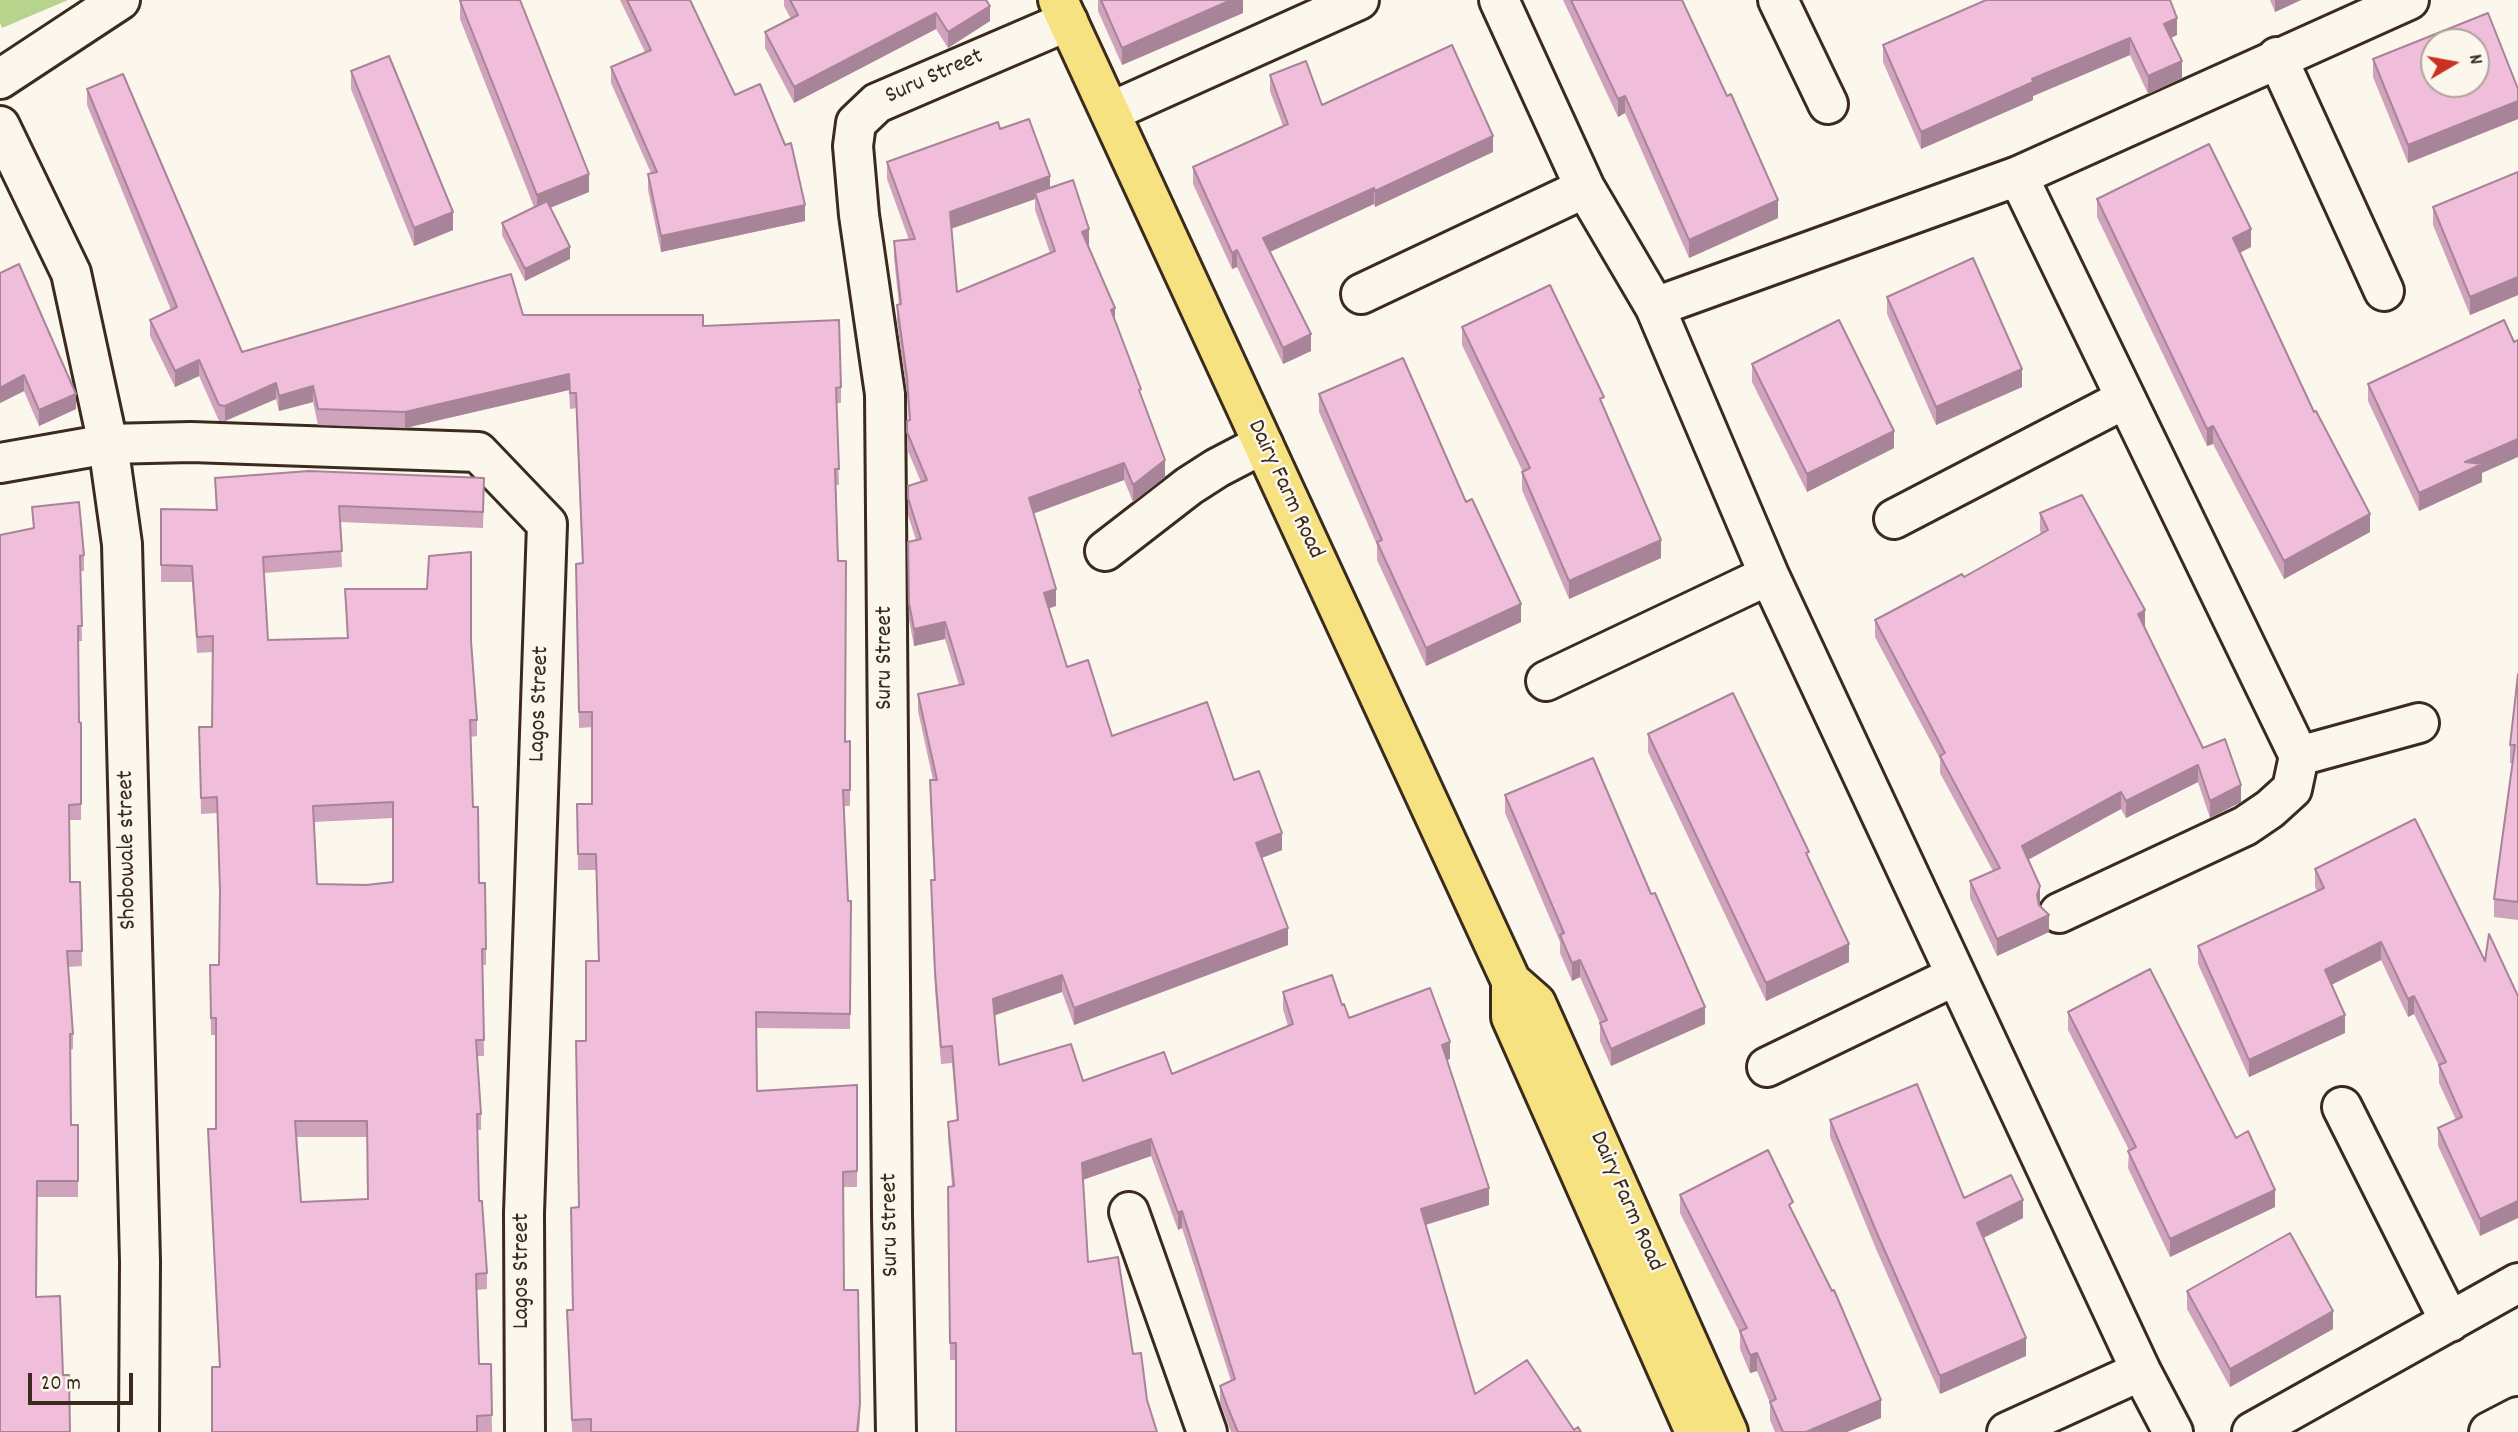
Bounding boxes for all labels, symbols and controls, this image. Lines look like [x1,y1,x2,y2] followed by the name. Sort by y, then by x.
[2420,28,2490,98] north arrow
[882,44,988,112] street label: Suru Street
[2460,53,2488,67] text: N
[1239,416,1329,564] street label: Dairy Farm Road
[873,606,901,710] street label: Suru Street
[525,645,557,763] street label: Lagos Street
[113,770,145,930] street label: Shobowale street
[1581,1128,1669,1276] street label: Dairy Farm Road
[877,1173,907,1277] street label: Suru Street
[510,1213,538,1329] street label: Lagos Street
[32,1358,136,1402] scale bar
[41,1370,81,1400] text: 20 m

